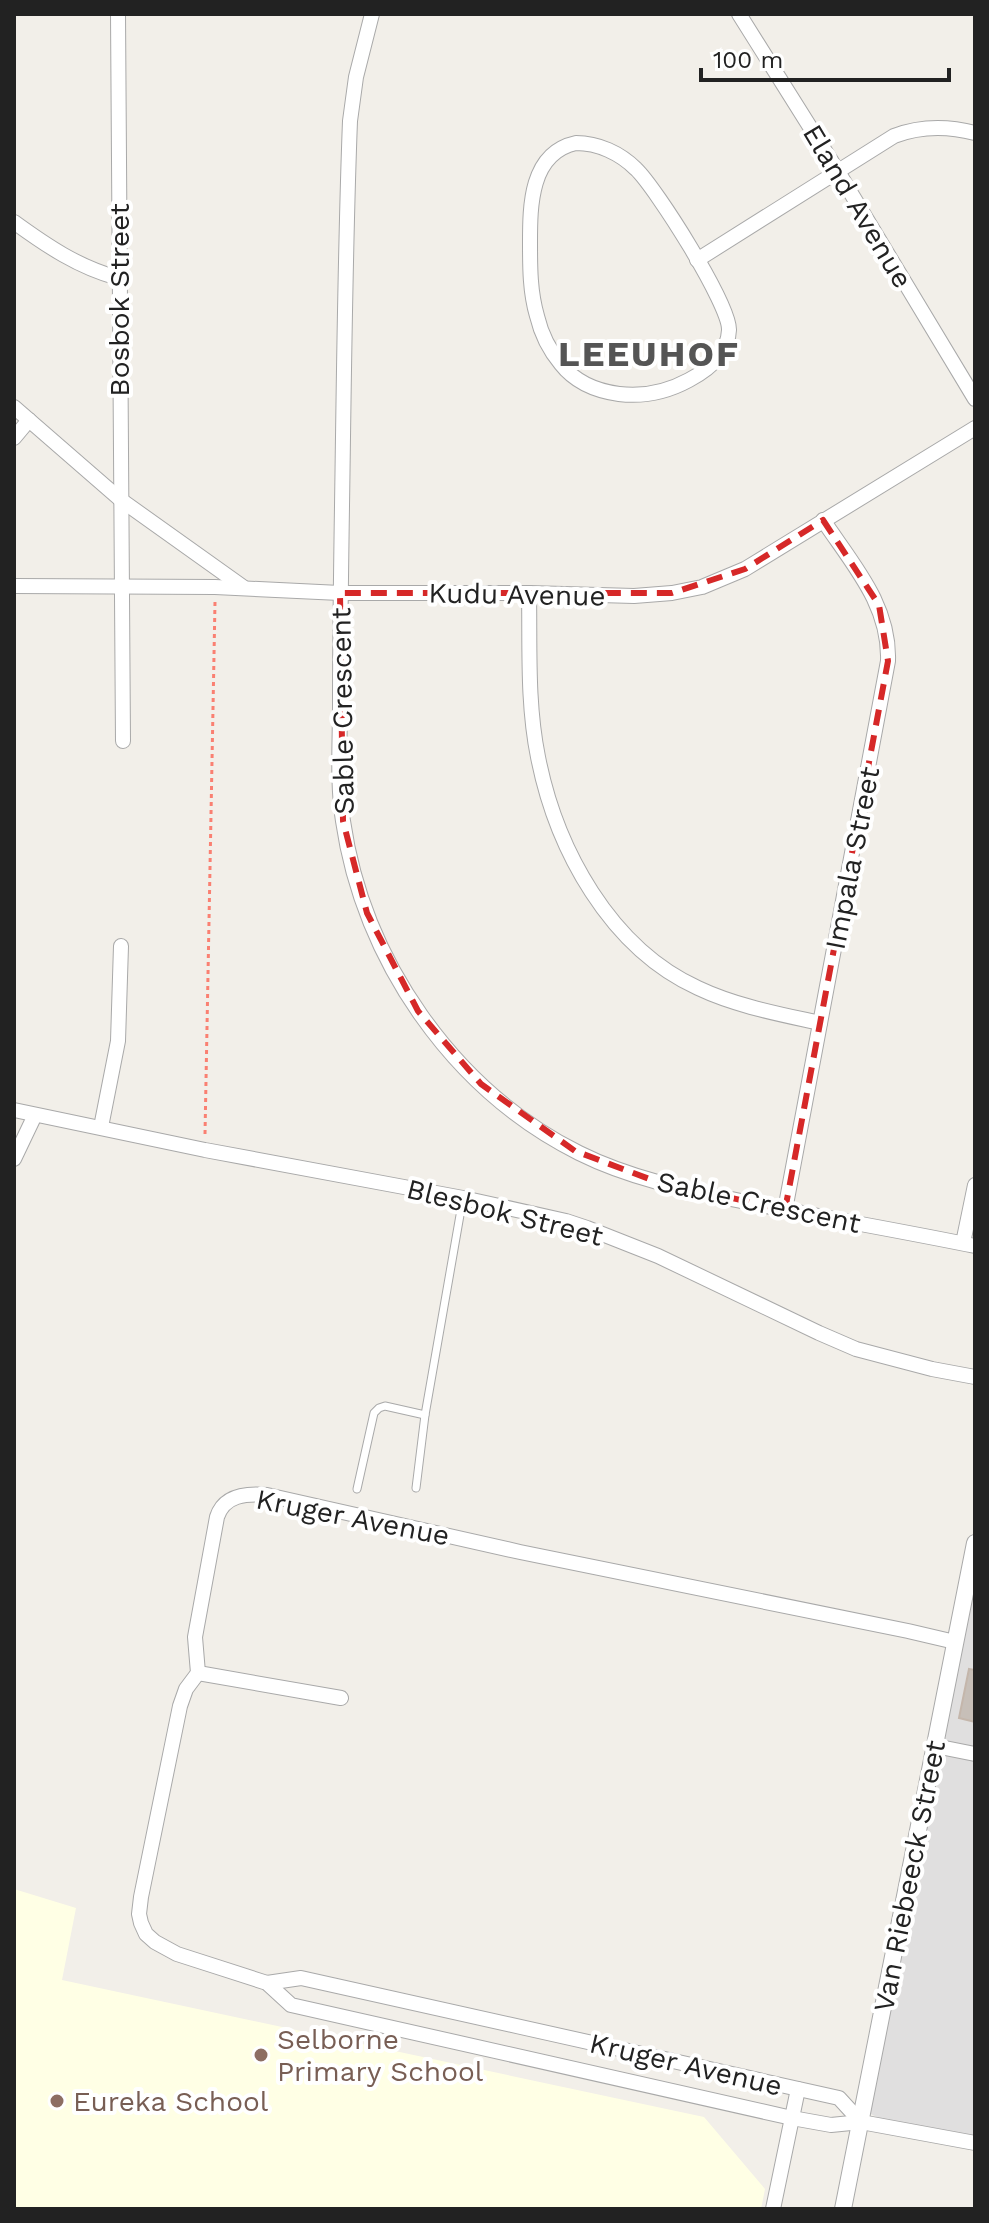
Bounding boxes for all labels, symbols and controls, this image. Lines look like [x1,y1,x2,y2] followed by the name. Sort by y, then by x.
[701,32,949,82] scale bar
[713,46,783,74] text: 100 m
[796,119,919,294] street label: Eland Avenue
[103,203,136,397] street label: Bosbok Street
[558,333,740,375] district label: LEEUHOF
[428,576,606,613] street label: Kudu Avenue
[324,607,361,815] street label: Sable Crescent
[819,763,886,952] street label: Impala Street
[654,1165,864,1240] street label: Sable Crescent
[403,1172,607,1253] street label: Blesbok Street
[253,1483,452,1552] street label: Kruger Avenue
[867,1737,952,2015] street label: Van Riebeeck Street
[277,2023,484,2088] place label: Selborne Primary School
[587,2026,785,2103] street label: Kruger Avenue
[252,2046,270,2064] marker: Selborne Primary School
[73,2085,269,2118] place label: Eureka School
[48,2092,66,2110] marker: Eureka School

